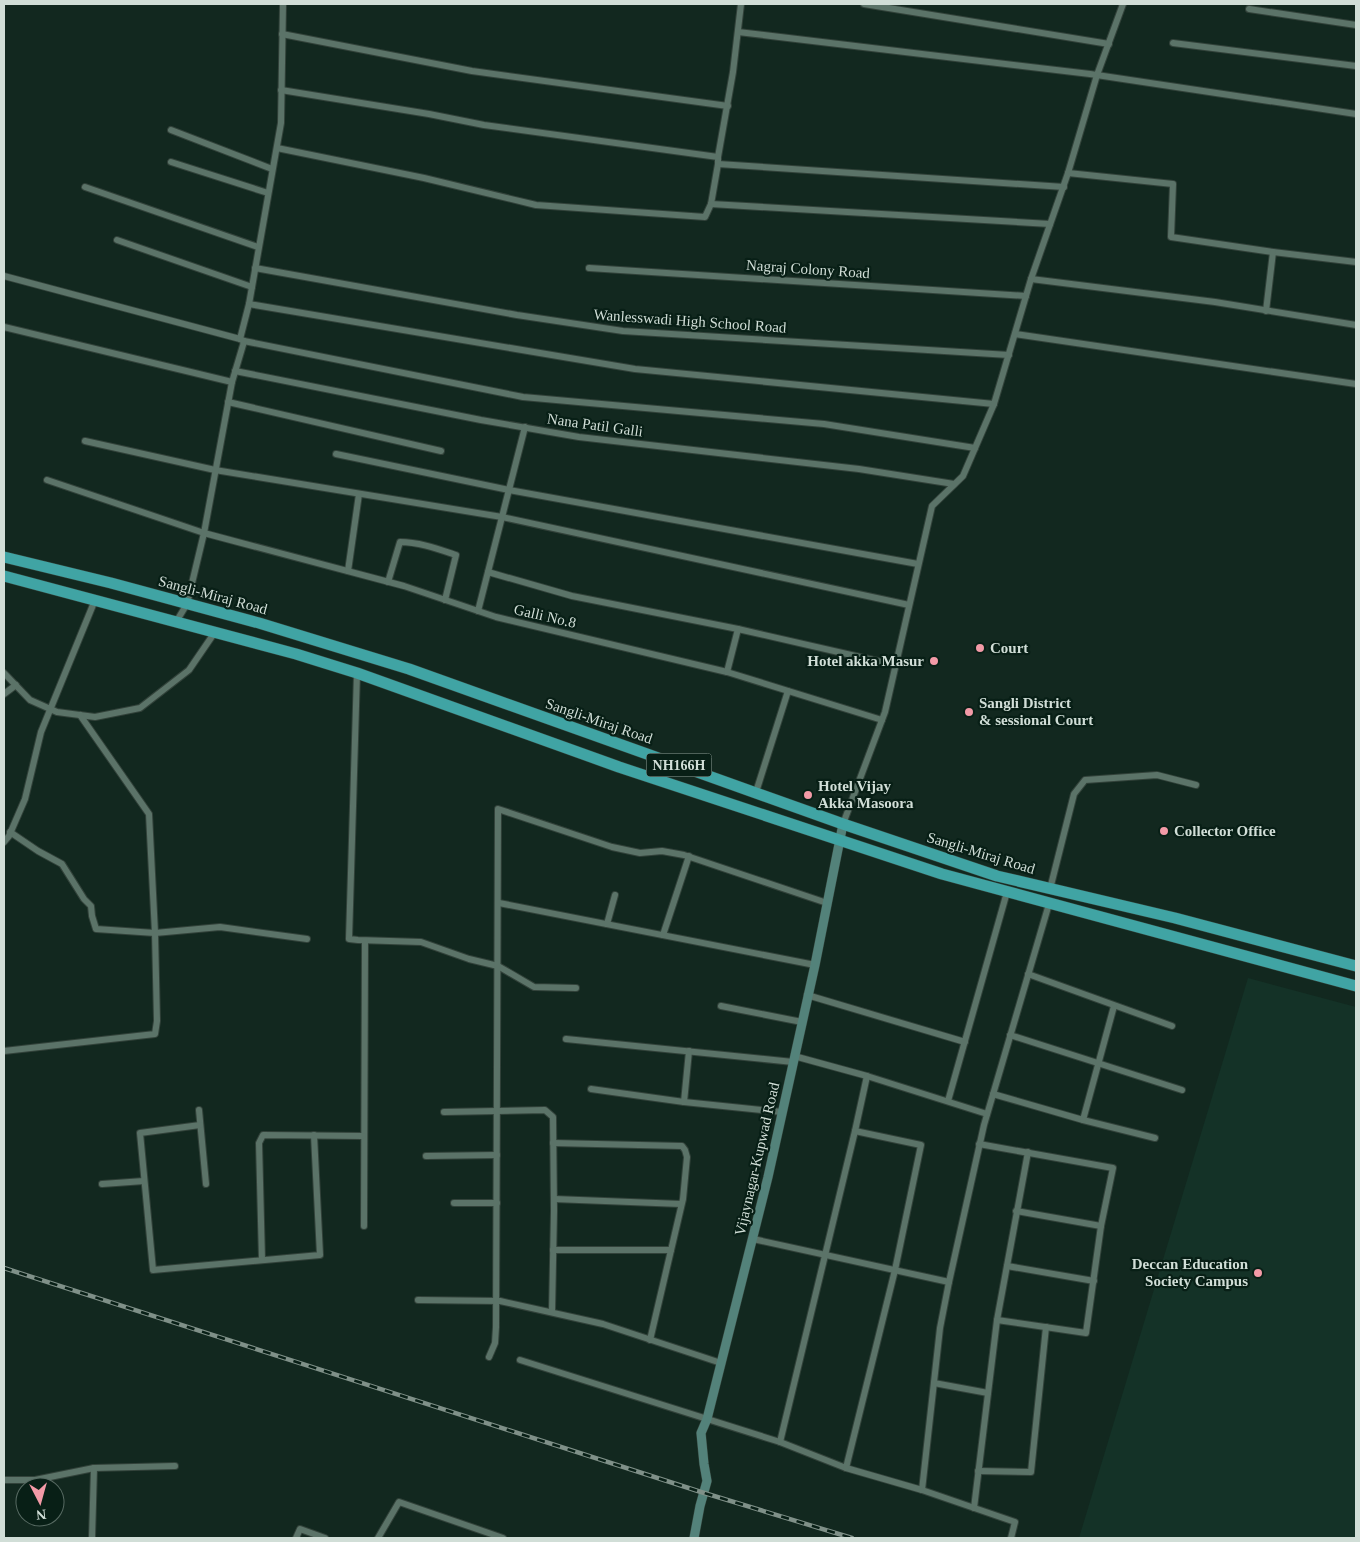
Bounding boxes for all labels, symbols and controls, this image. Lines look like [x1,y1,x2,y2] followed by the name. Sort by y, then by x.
[746,257,871,281] street label: Nagraj Colony Road
[593,306,787,336] street label: Wanlesswadi High School Road
[546,410,644,440] street label: Nana Patil Galli
[157,573,270,617] street label: Sangli-Miraj Road
[512,601,578,631] street label: Galli No.8
[990,640,1028,656] place label: Court
[974,642,986,654] marker: Court
[807,653,924,669] place label: Hotel akka Masur
[928,655,940,667] marker: Hotel akka Masur
[543,695,655,747] street label: Sangli-Miraj Road
[979,695,1093,728] place label: Sangli District & sessional Court
[963,706,975,718] marker: Sangli District & sessional Court
[646,754,712,776] road number: NH166H
[818,778,914,811] place label: Hotel Vijay Akka Masoora
[802,789,814,801] marker: Hotel Vijay Akka Masoora
[1174,823,1276,839] place label: Collector Office
[1158,825,1170,837] marker: Collector Office
[925,829,1037,877] street label: Sangli-Miraj Road
[732,1080,783,1237] street label: Vijaynagar-Kupwad Road
[1132,1256,1249,1289] place label: Deccan Education Society Campus
[1252,1267,1264,1279] marker: Deccan Education Society Campus
[15,1477,65,1527] north arrow
[35,1506,47,1522] text: N

